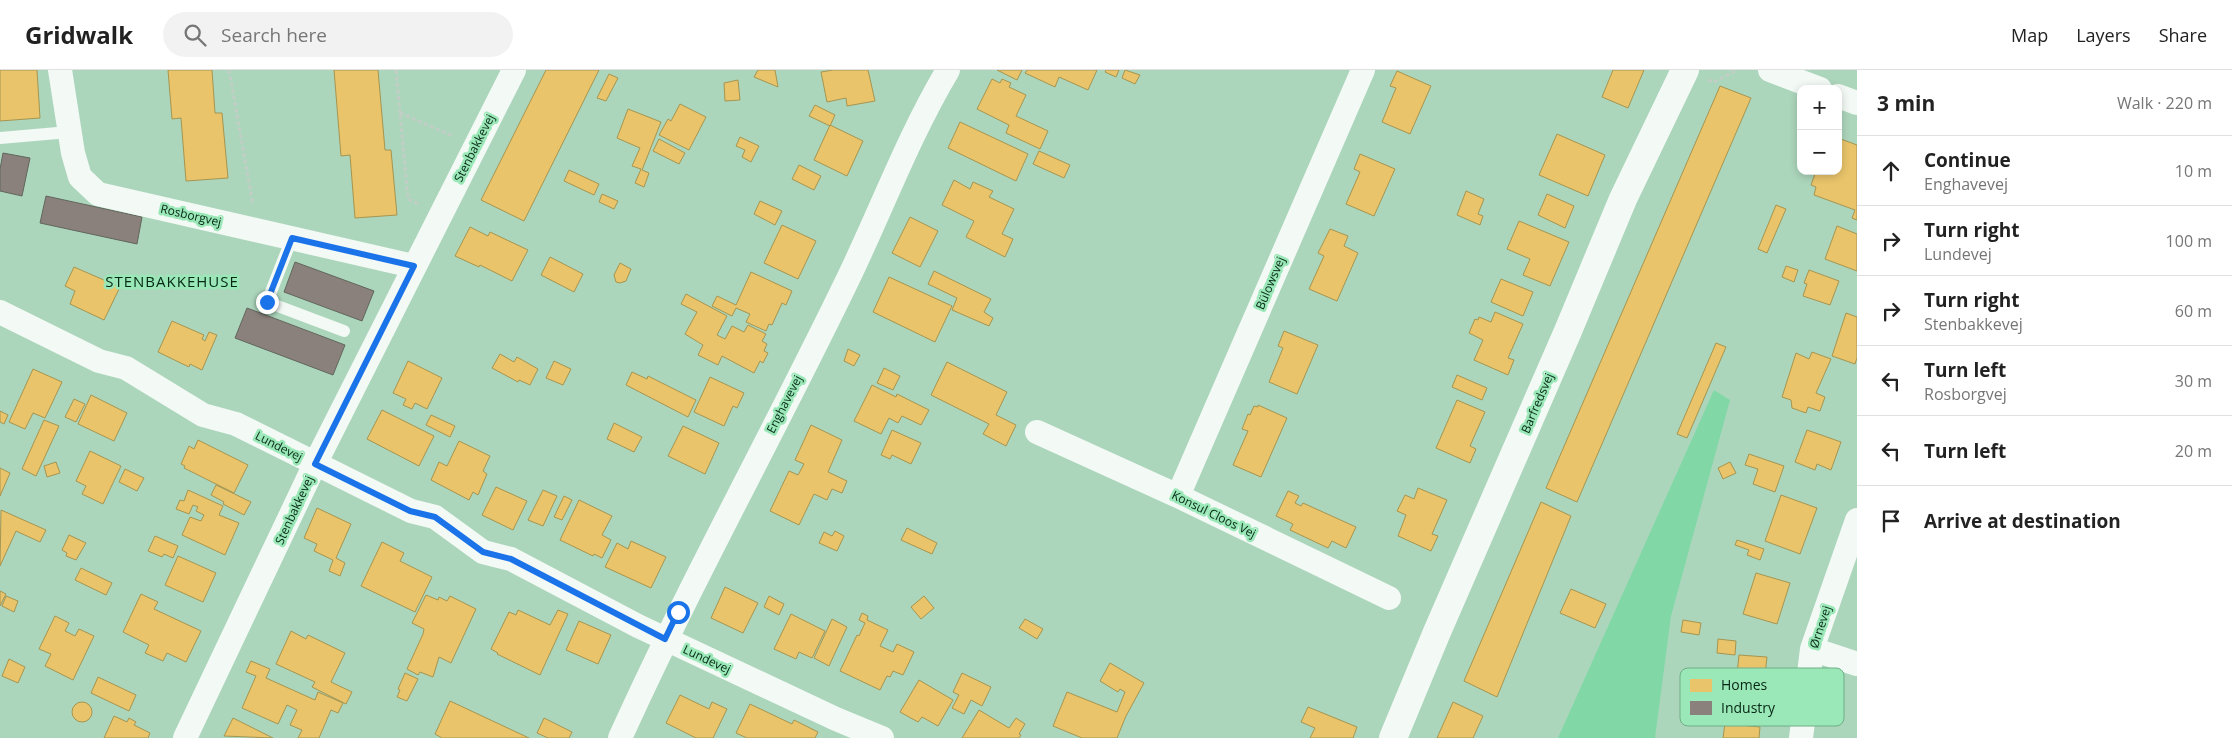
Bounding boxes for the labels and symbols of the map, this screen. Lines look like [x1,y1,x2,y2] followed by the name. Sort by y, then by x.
[450,111,498,185] street label: Stenbakkevej
[159,200,223,230] street label: Rosborgvej
[1251,254,1289,312] street label: Bülowsvej
[105,271,239,291] district label: STENBAKKEHUSE
[256,291,279,314] route end
[1517,370,1557,436] street label: Barfredsvej
[762,372,806,436] street label: Enghavevej
[252,427,306,465] street label: Lundevej
[271,473,317,547] street label: Stenbakkevej
[1169,486,1259,542] street label: Konsul Cloos Vej
[667,601,690,624] route start
[1805,603,1835,651] street label: Ørnevej
[680,641,734,677] street label: Lundevej
[1680,668,1844,726] legend
[1721,675,1768,694] text: Homes
[1721,698,1776,717] text: Industry

